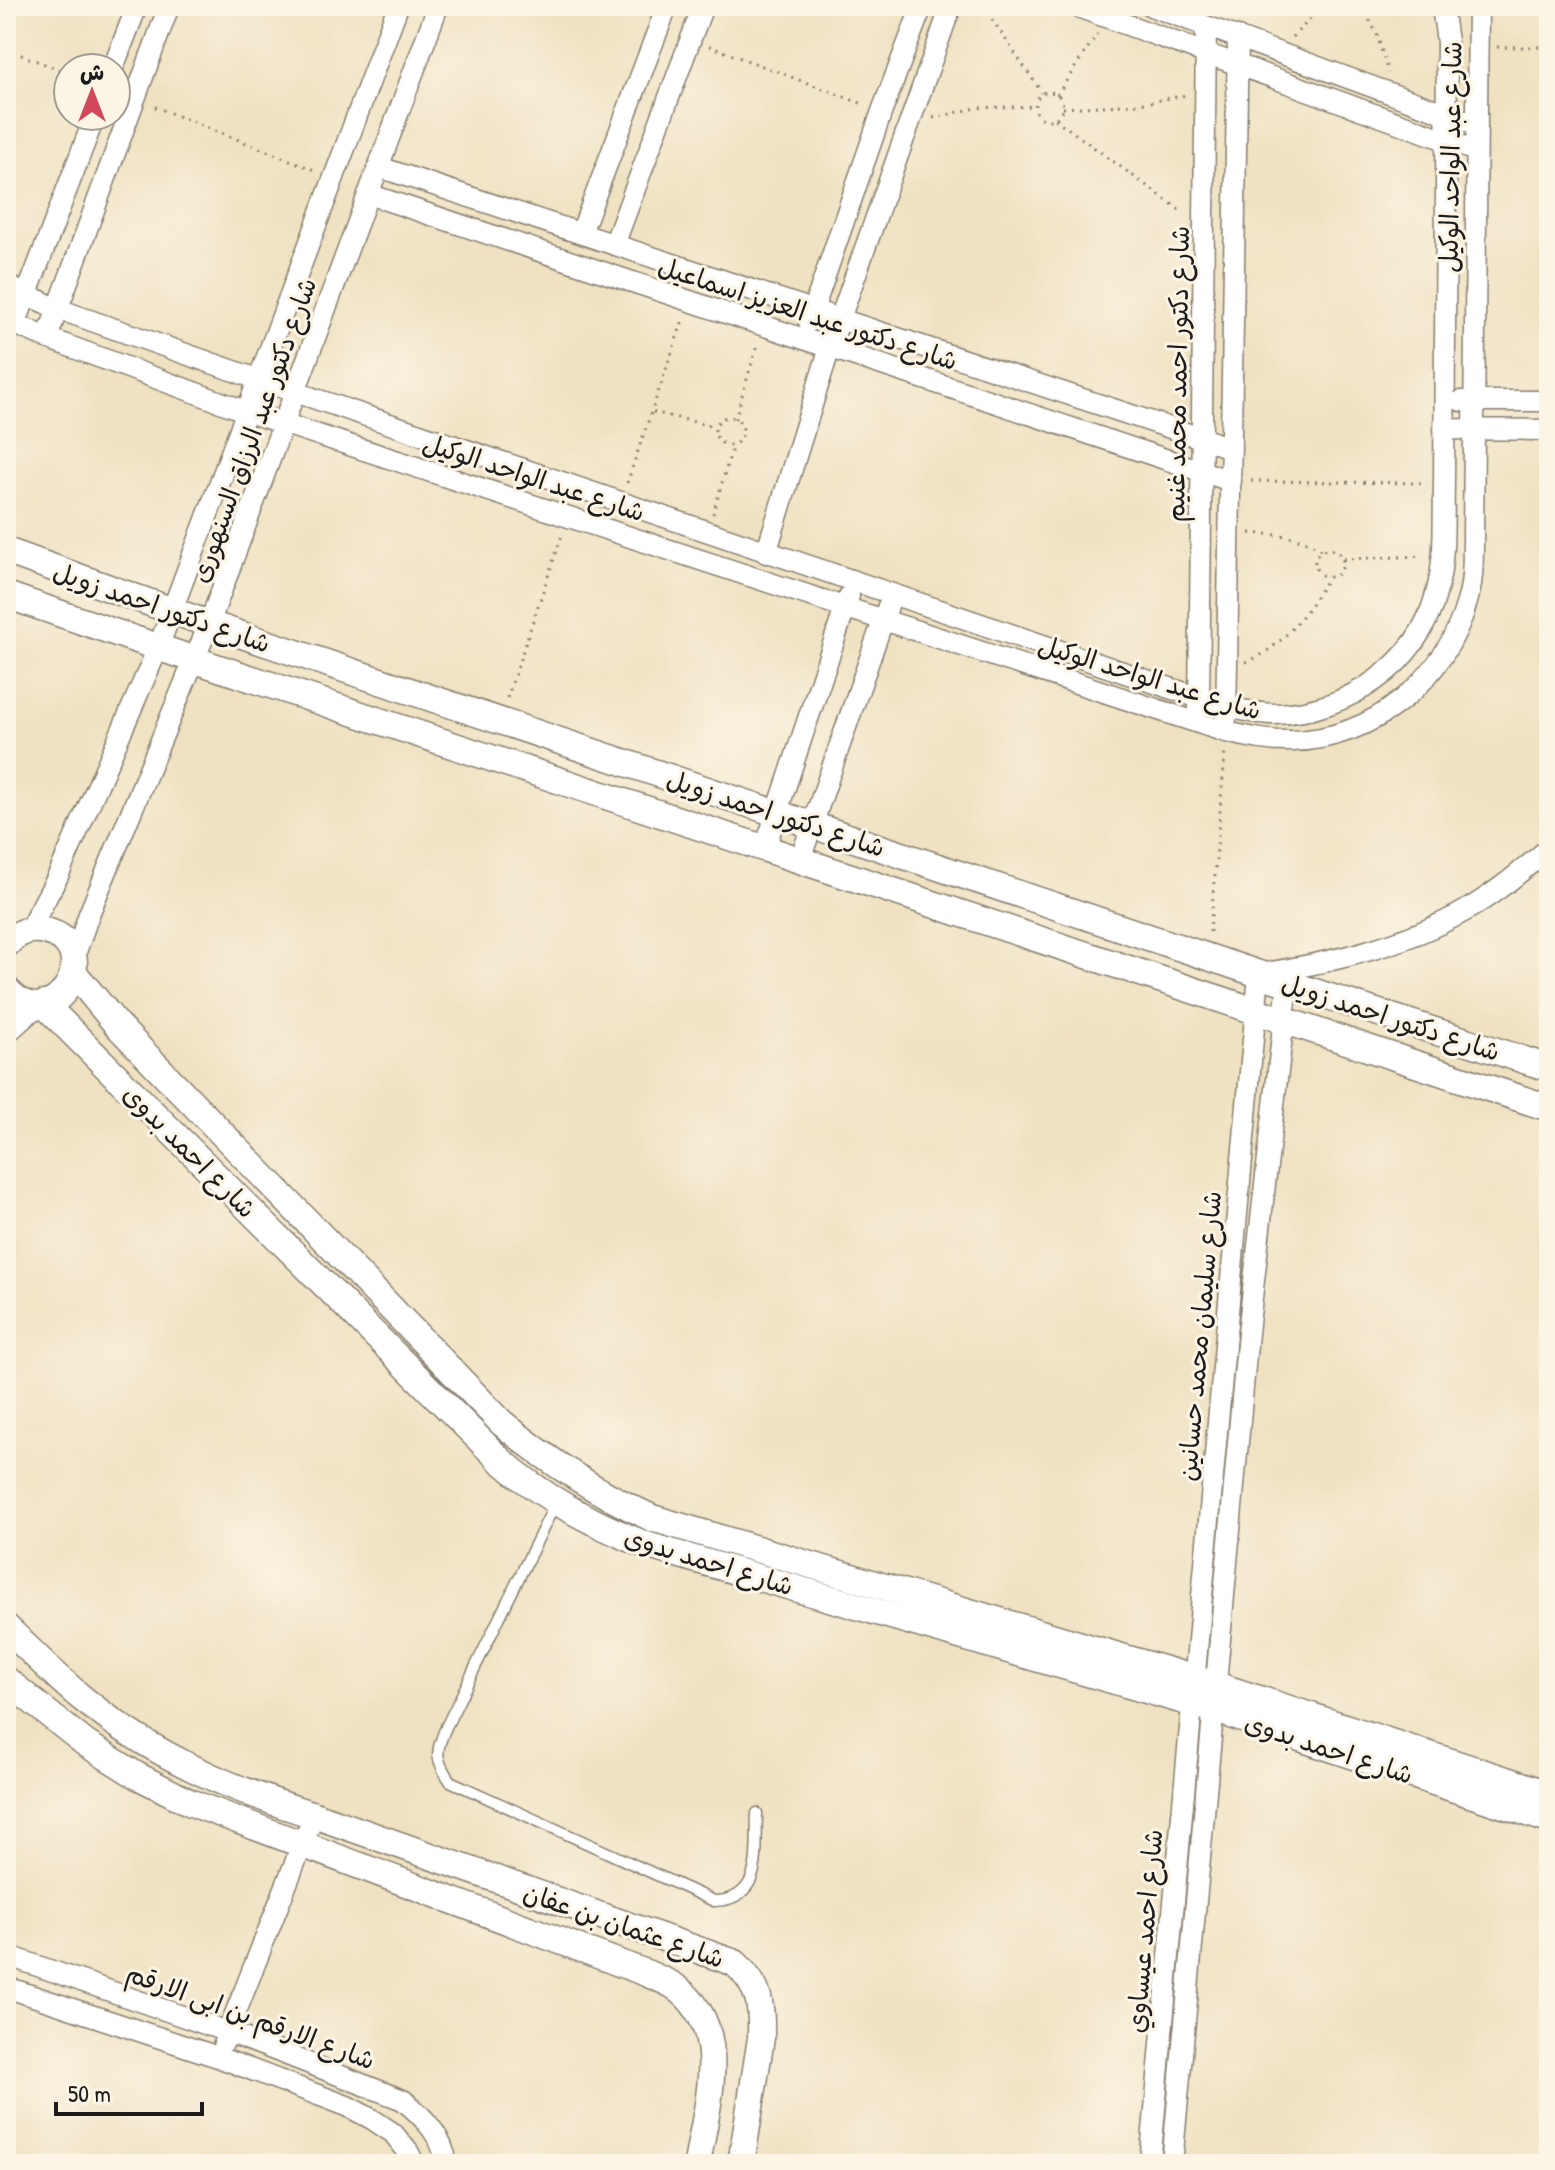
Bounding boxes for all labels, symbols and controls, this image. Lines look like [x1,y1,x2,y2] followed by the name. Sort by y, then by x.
[1430,41,1471,273] street label: شارع عبد الواحد الوكيل
[52,52,132,132] north arrow
[80,57,104,87] text: ش
[1157,225,1200,523] street label: شارع دكتور احمد محمد غنيم
[653,248,962,379] street label: شارع دكتور عبد العزيز اسماعيل
[181,273,325,588] street label: شارع دكتور عبد الرزاق السنهورى
[418,425,650,530] street label: شارع عبد الواحد الوكيل
[48,553,275,662] street label: شارع دكتور احمد زويل
[1034,626,1266,729] street label: شارع عبد الواحد الوكيل
[662,761,890,866] street label: شارع دكتور احمد زويل
[1277,965,1505,1070] street label: شارع دكتور احمد زويل
[115,1077,264,1226] street label: شارع احمد بدوى
[1169,1189,1230,1483] street label: شارع سليمان محمد حسانين
[620,1519,798,1604] street label: شارع احمد بدوى
[1240,1704,1418,1793] street label: شارع احمد بدوى
[1118,1828,1172,2035] street label: شارع احمد عيساوي
[519,1874,729,1977] street label: شارع عثمان بن عفان
[121,1955,380,2080] street label: شارع الارقم بن ابى الارقم
[56,2066,202,2116] scale bar
[68,2077,111,2109] text: 50 m

